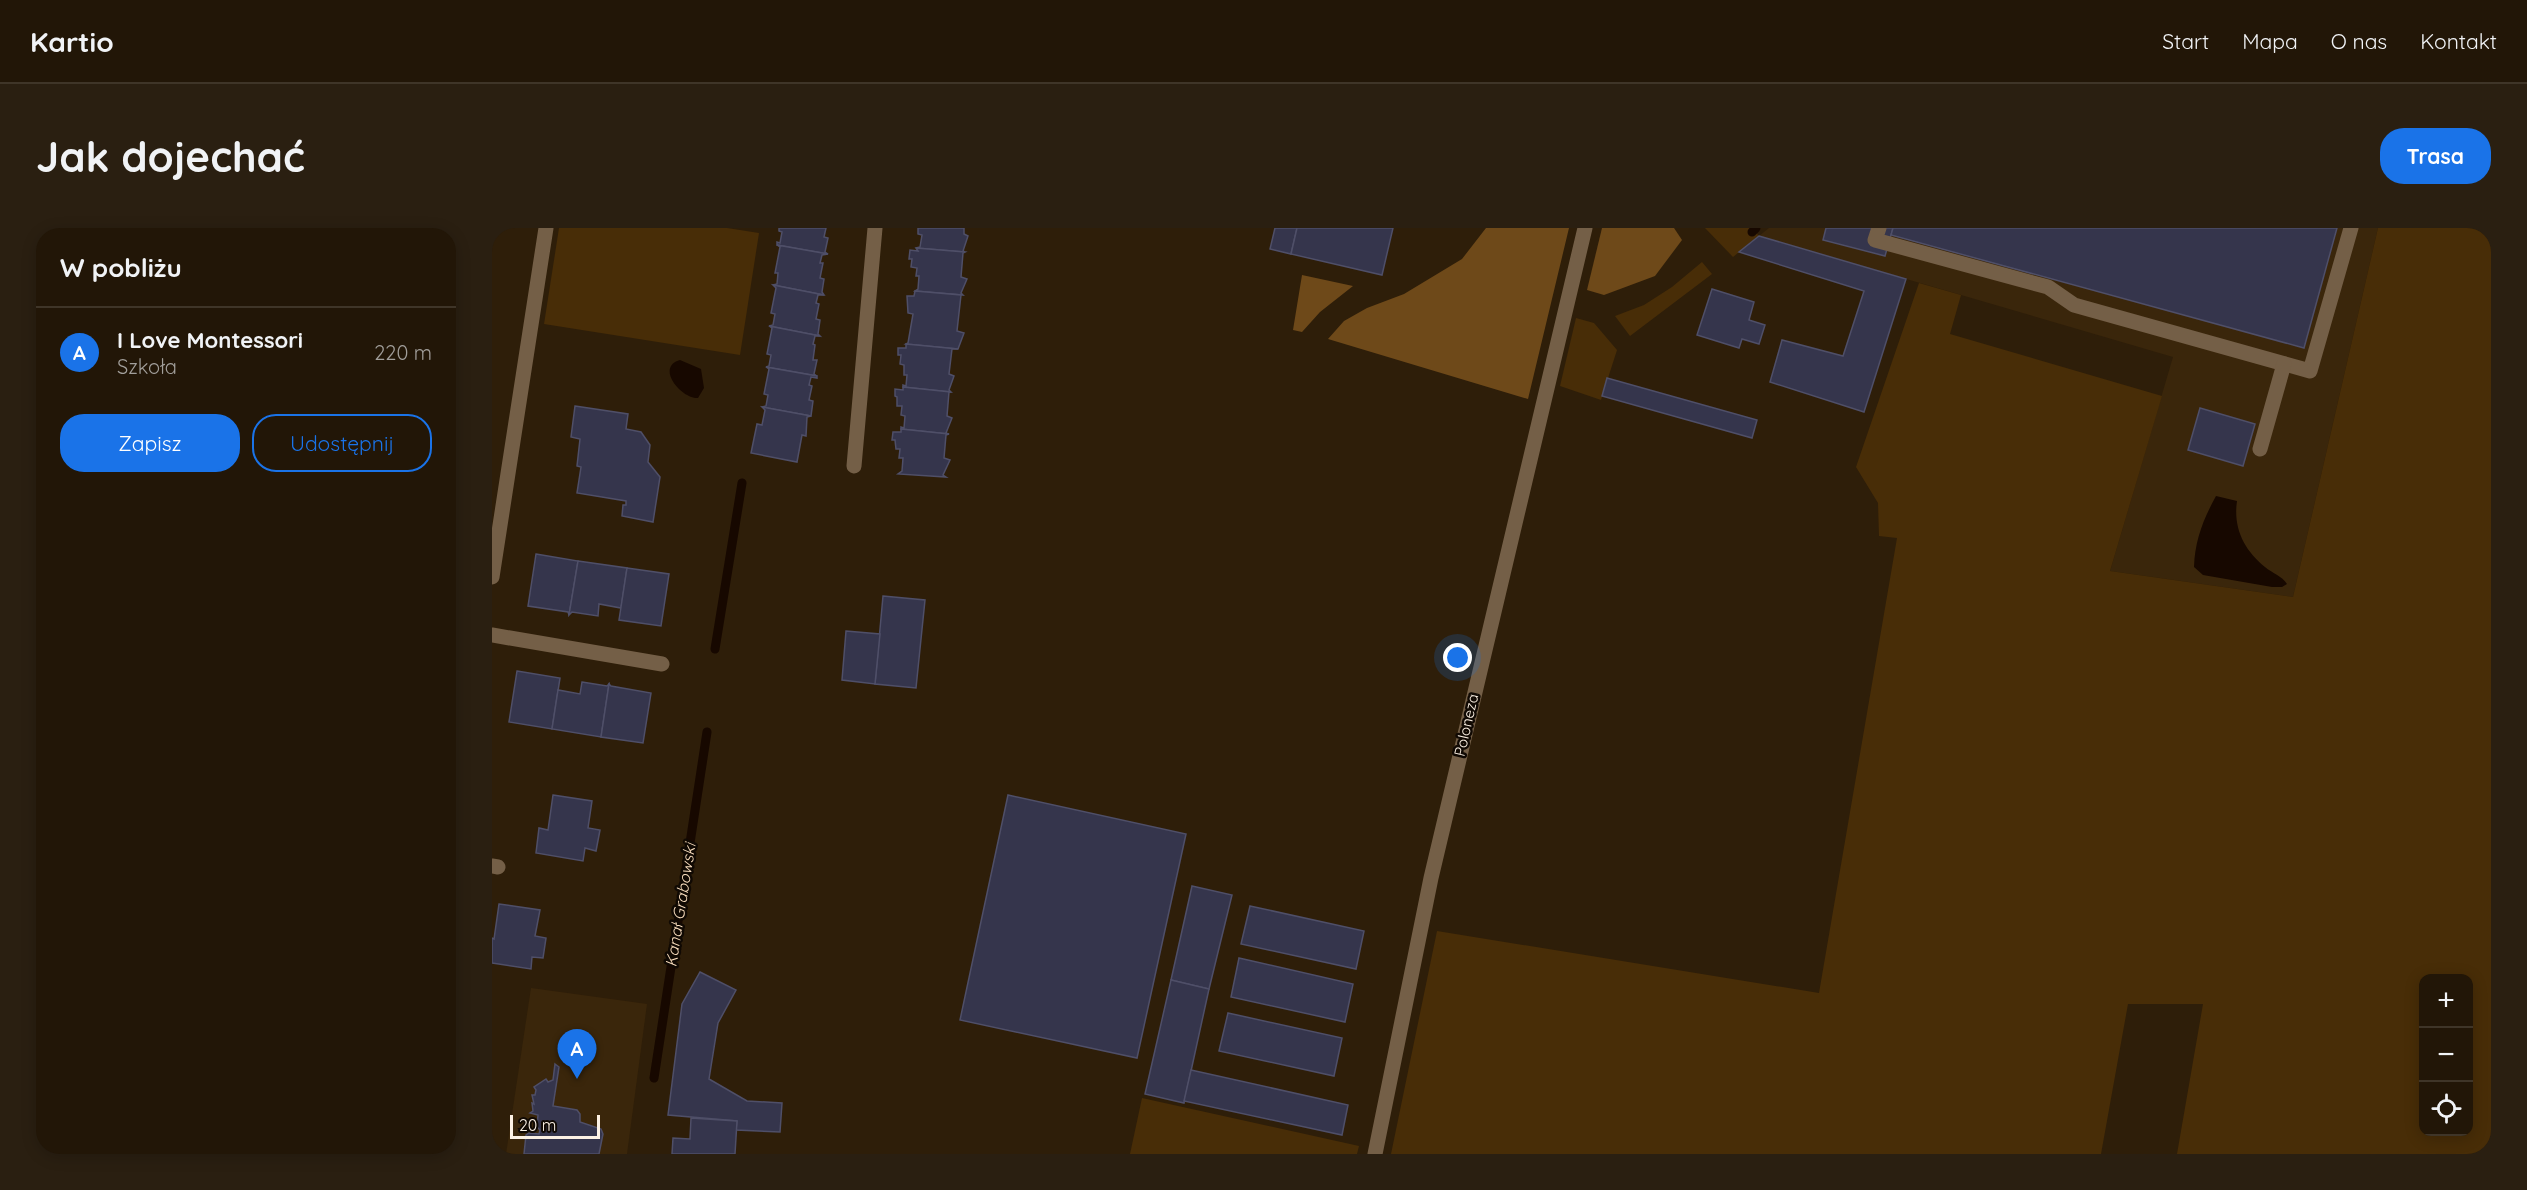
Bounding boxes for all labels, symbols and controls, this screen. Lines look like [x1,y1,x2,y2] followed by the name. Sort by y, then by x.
[30,24,114,59] text: Kartio
[2162,28,2209,54] text: Start
[2242,28,2298,54] text: Mapa
[2331,28,2387,54] text: O nas
[2420,28,2497,54] text: Kontakt
[2380,128,2491,184] button: Trasa
[36,130,305,183] text: Jak dojechać
[60,251,182,284] text: W pobliżu
[117,326,303,354] text: I Love Montessori
[73,340,86,365] text: A
[374,340,432,365] text: 220 m
[117,354,177,379] text: Szkoła
[60,414,240,472] button: Zapisz
[252,414,432,472] button: Udostępnij
[1443,643,1472,672] your location
[1450,692,1482,758] street label: Poloneza
[660,840,700,968] water label: Kanał Grabowski
[2419,974,2473,1136] map controls
[2419,974,2473,1028] button: +
[2419,1028,2473,1082] button: −
[558,1030,596,1079] pin: A
[2419,1082,2473,1136] button: locate
[510,1112,600,1140] scale bar
[519,1115,556,1135] text: 20 m

